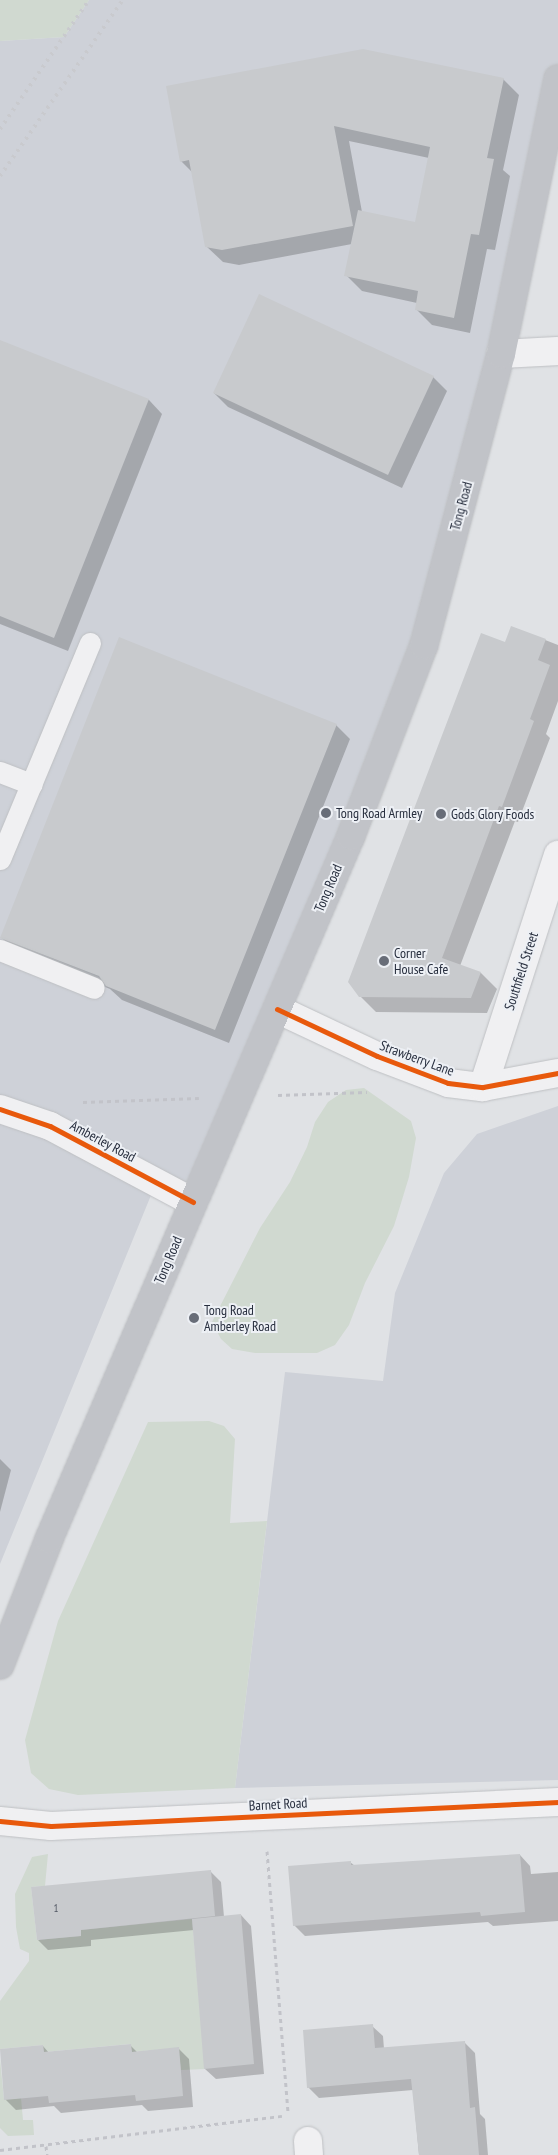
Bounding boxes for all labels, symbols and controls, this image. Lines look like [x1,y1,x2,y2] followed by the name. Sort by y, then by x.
[446,480,476,532] street label: Tong Road
[336,805,423,821] place label: Tong Road Armley
[451,806,535,822] place label: Gods Glory Foods
[320,807,332,819] marker: Tong Road Armley
[435,808,447,820] marker: Gods Glory Foods
[311,862,345,914] street label: Tong Road
[500,930,542,1012] street label: Southfield Street
[394,945,448,978] place label: Corner House Cafe
[378,955,390,967] marker: Corner House Cafe
[377,1037,457,1079] street label: Strawberry Lane
[67,1117,139,1165] street label: Amberley Road
[151,1234,185,1286] street label: Tong Road
[204,1302,276,1334] place label: Tong Road Amberley Road
[188,1312,200,1324] marker: Tong Road Amberley Road
[248,1794,308,1814] street label: Barnet Road
[54,1901,58,1915] house number: 1

